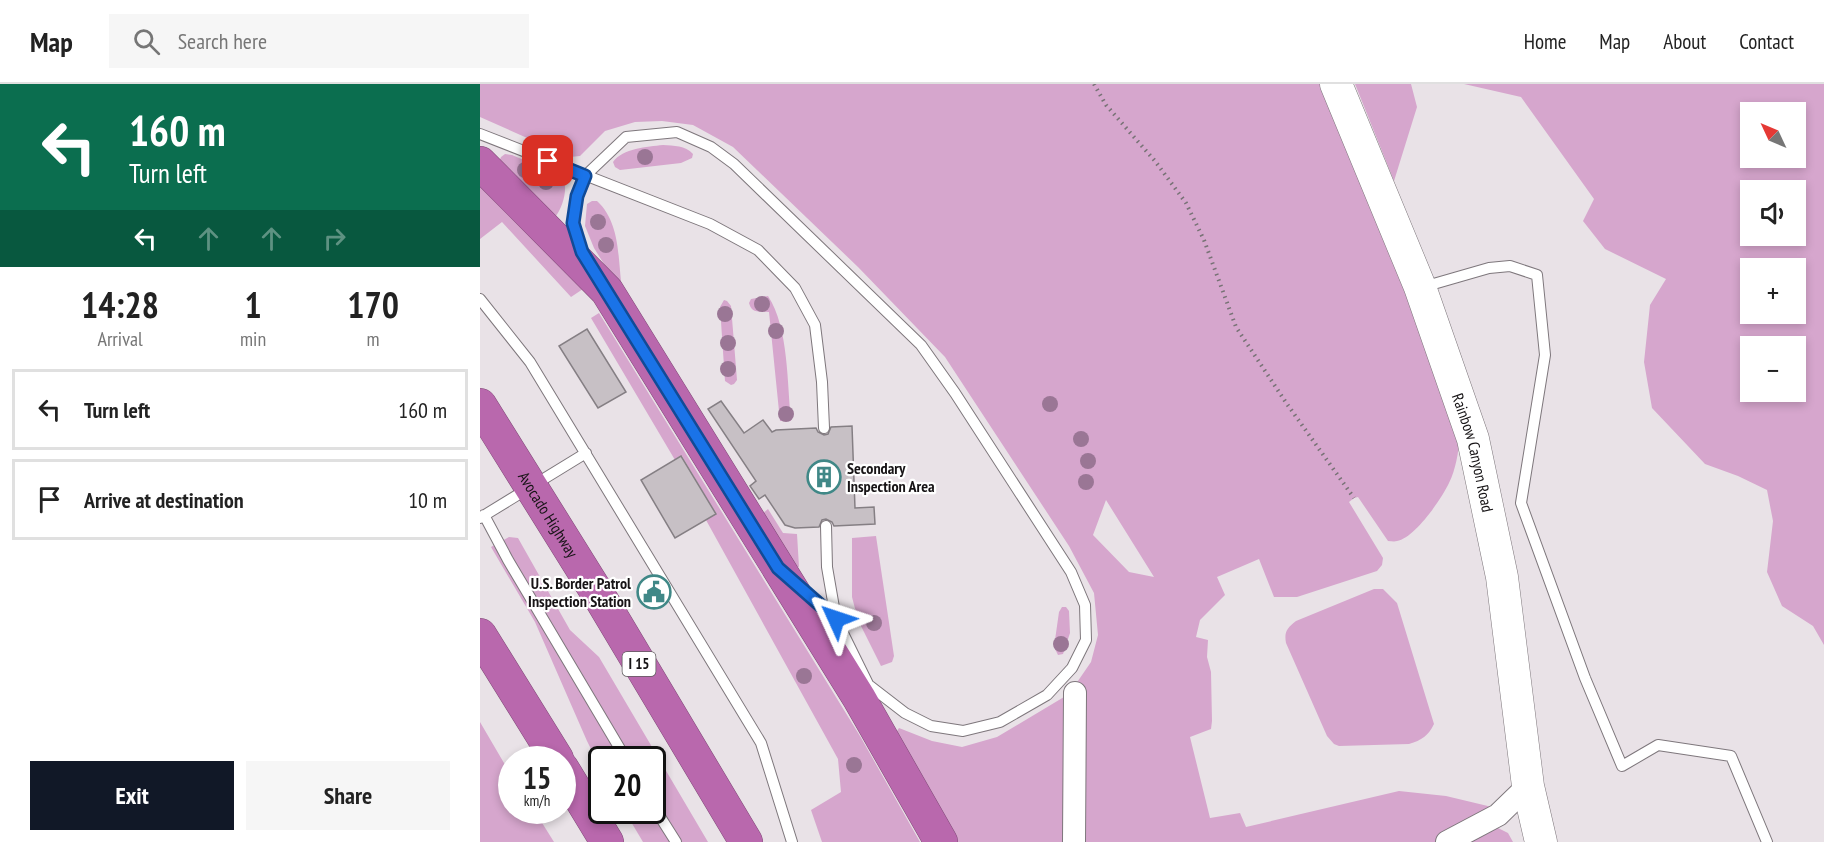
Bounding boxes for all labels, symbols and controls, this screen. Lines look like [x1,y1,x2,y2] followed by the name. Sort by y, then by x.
[109,14,529,68] search box
[30,23,73,60] text: Map
[130,25,163,58] icon: search
[178,27,267,55] text: Search here
[1524,28,1566,55] text: Home
[1599,28,1630,55] text: Map
[1663,28,1706,55] text: About
[1739,28,1794,55] text: Contact
[1740,102,1806,168] north arrow
[1740,102,1806,402] map controls
[129,103,226,158] text: 160 m
[30,108,108,186] icon: left
[522,135,573,186] pin
[531,144,564,177] icon: arrive
[129,156,207,190] text: Turn left
[1740,180,1806,246] button: sound
[129,222,162,255] icon: left
[192,222,225,255] icon: ahead
[255,222,288,255] icon: ahead
[318,222,351,255] icon: right
[1740,258,1806,324] button: +
[81,281,159,328] text: 14:28
[244,281,262,328] text: 1
[347,281,399,328] text: 170
[97,326,143,352] text: Arrival
[240,326,266,352] text: min
[367,326,380,352] text: m
[1740,336,1806,402] button: −
[1448,391,1498,514] street label: Rainbow Canyon Road
[33,393,66,426] icon: left
[84,396,150,424] text: Turn left
[398,396,447,424] text: 160 m
[847,458,935,496] place label: Secondary Inspection Area
[806,459,842,495] building icon: Secondary Inspection Area
[514,468,583,561] street label: Avocado Highway
[33,483,66,516] icon: arrive
[84,486,244,514] text: Arrive at destination
[408,486,447,514] text: 10 m
[528,573,631,611] place label: U.S. Border Patrol Inspection Station
[636,574,672,610] public building icon: U.S. Border Patrol Inspection Station
[804,587,868,651] position arrow
[622,652,656,676] road number: I 15
[588,746,666,824] speed limit sign: 20
[523,758,551,797] text: 15
[30,761,234,830] button: Exit
[246,761,450,830] button: Share
[524,791,550,810] text: km/h

